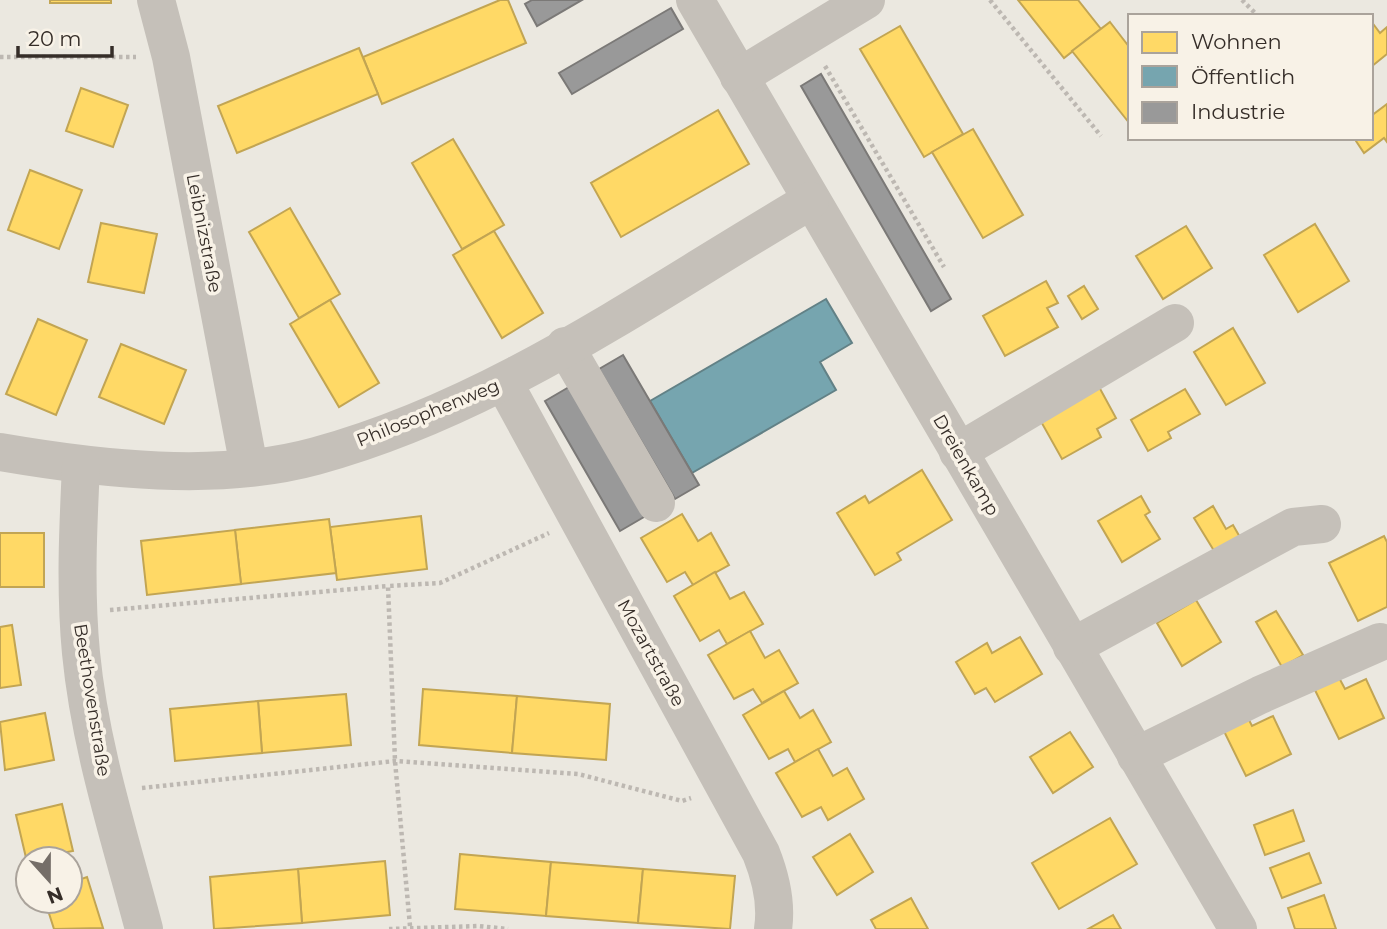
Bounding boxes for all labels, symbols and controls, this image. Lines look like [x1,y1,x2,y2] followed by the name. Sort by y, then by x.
[18,14,112,58] scale bar
[1128,14,1373,140] legend
[28,26,82,51] text: 20 m
[1191,29,1282,54] text: Wohnen
[1191,64,1295,89] text: Öffentlich
[1191,99,1285,124] text: Industrie
[182,172,226,294] street label: Leibnizstraße
[353,374,503,452] street label: Philosophenweg
[928,411,1004,519] street label: Dreienkamp
[613,596,690,710] street label: Mozartstraße
[69,622,115,778] street label: Beethovenstraße
[14,845,84,915] north arrow
[44,882,66,909] text: N

